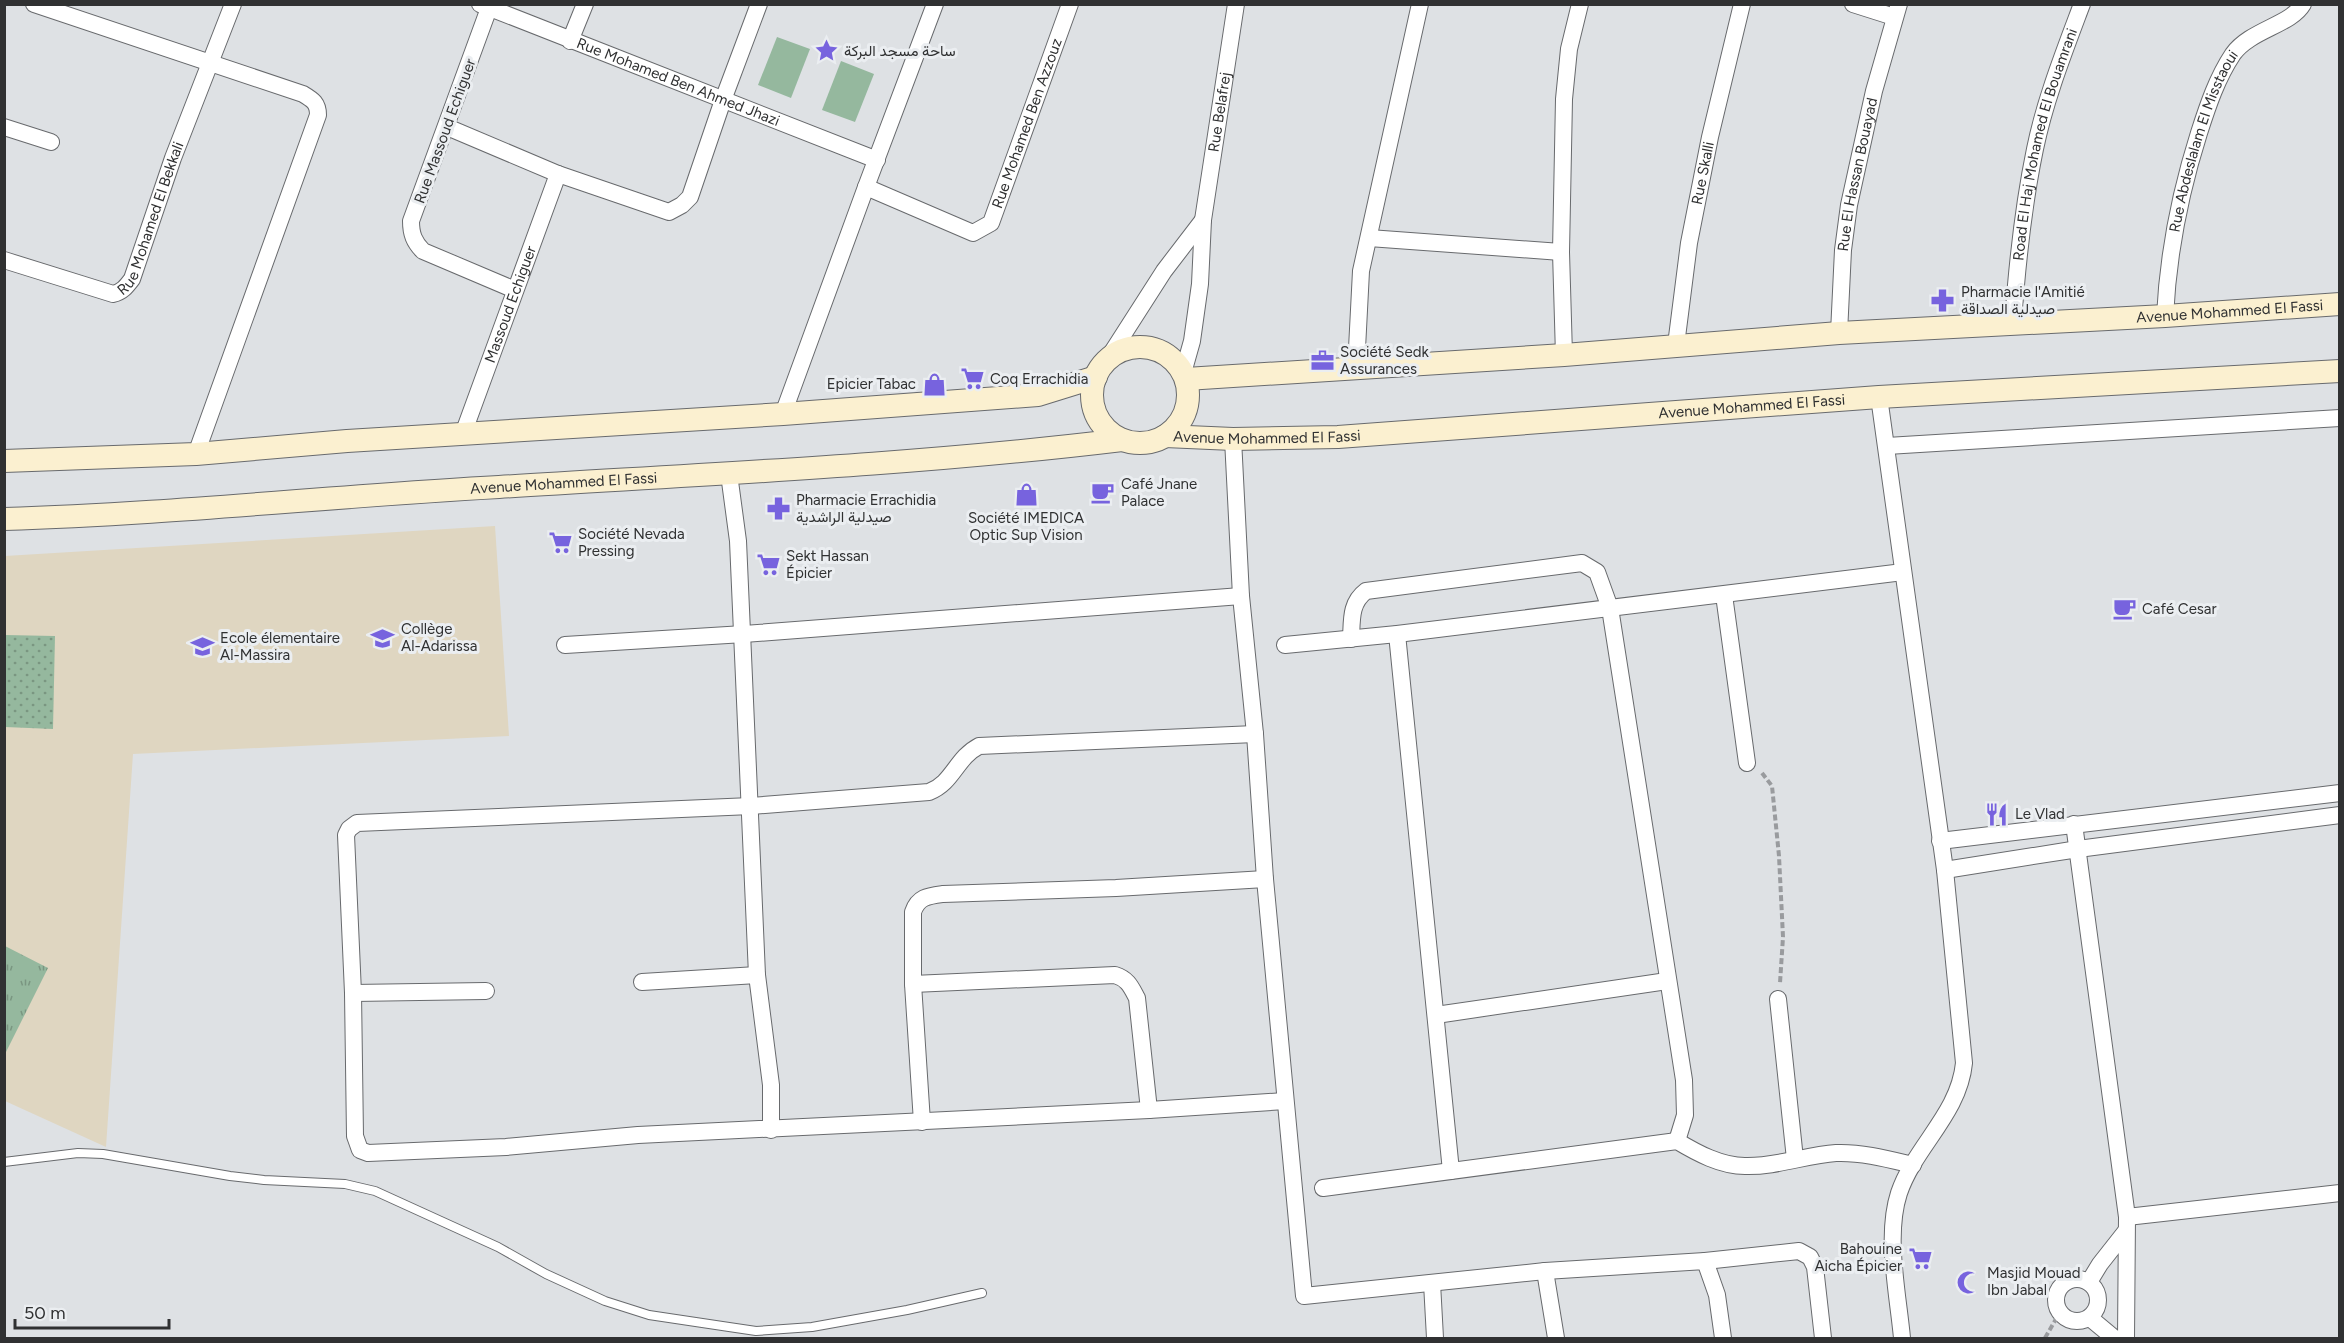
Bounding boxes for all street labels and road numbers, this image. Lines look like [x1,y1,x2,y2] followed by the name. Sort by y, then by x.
[2009,26,2081,262] street label: Road El Haj Mohamed El Bouamrani
[574,34,782,130] street label: Rue Mohamed Ben Ahmed Jhazi
[988,36,1066,211] street label: Rue Mohamed Ben Azzouz
[2166,47,2242,234] street label: Rue Abdeslalam El Misstaoui
[410,56,480,206] street label: Rue Massoud Echiguer
[1204,71,1234,153] street label: Rue Belafrej
[1834,96,1881,252] street label: Rue El Hassan Bouayad
[114,139,187,299] street label: Rue Mohamed El Bekkali
[1688,140,1718,206] street label: Rue Skalli
[481,243,540,365] street label: Massoud Echiguer
[2136,296,2324,326] street label: Avenue Mohammed El Fassi
[1658,391,1846,422] street label: Avenue Mohammed El Fassi
[1173,426,1361,448] street label: Avenue Mohammed El Fassi
[470,469,658,498] street label: Avenue Mohammed El Fassi

